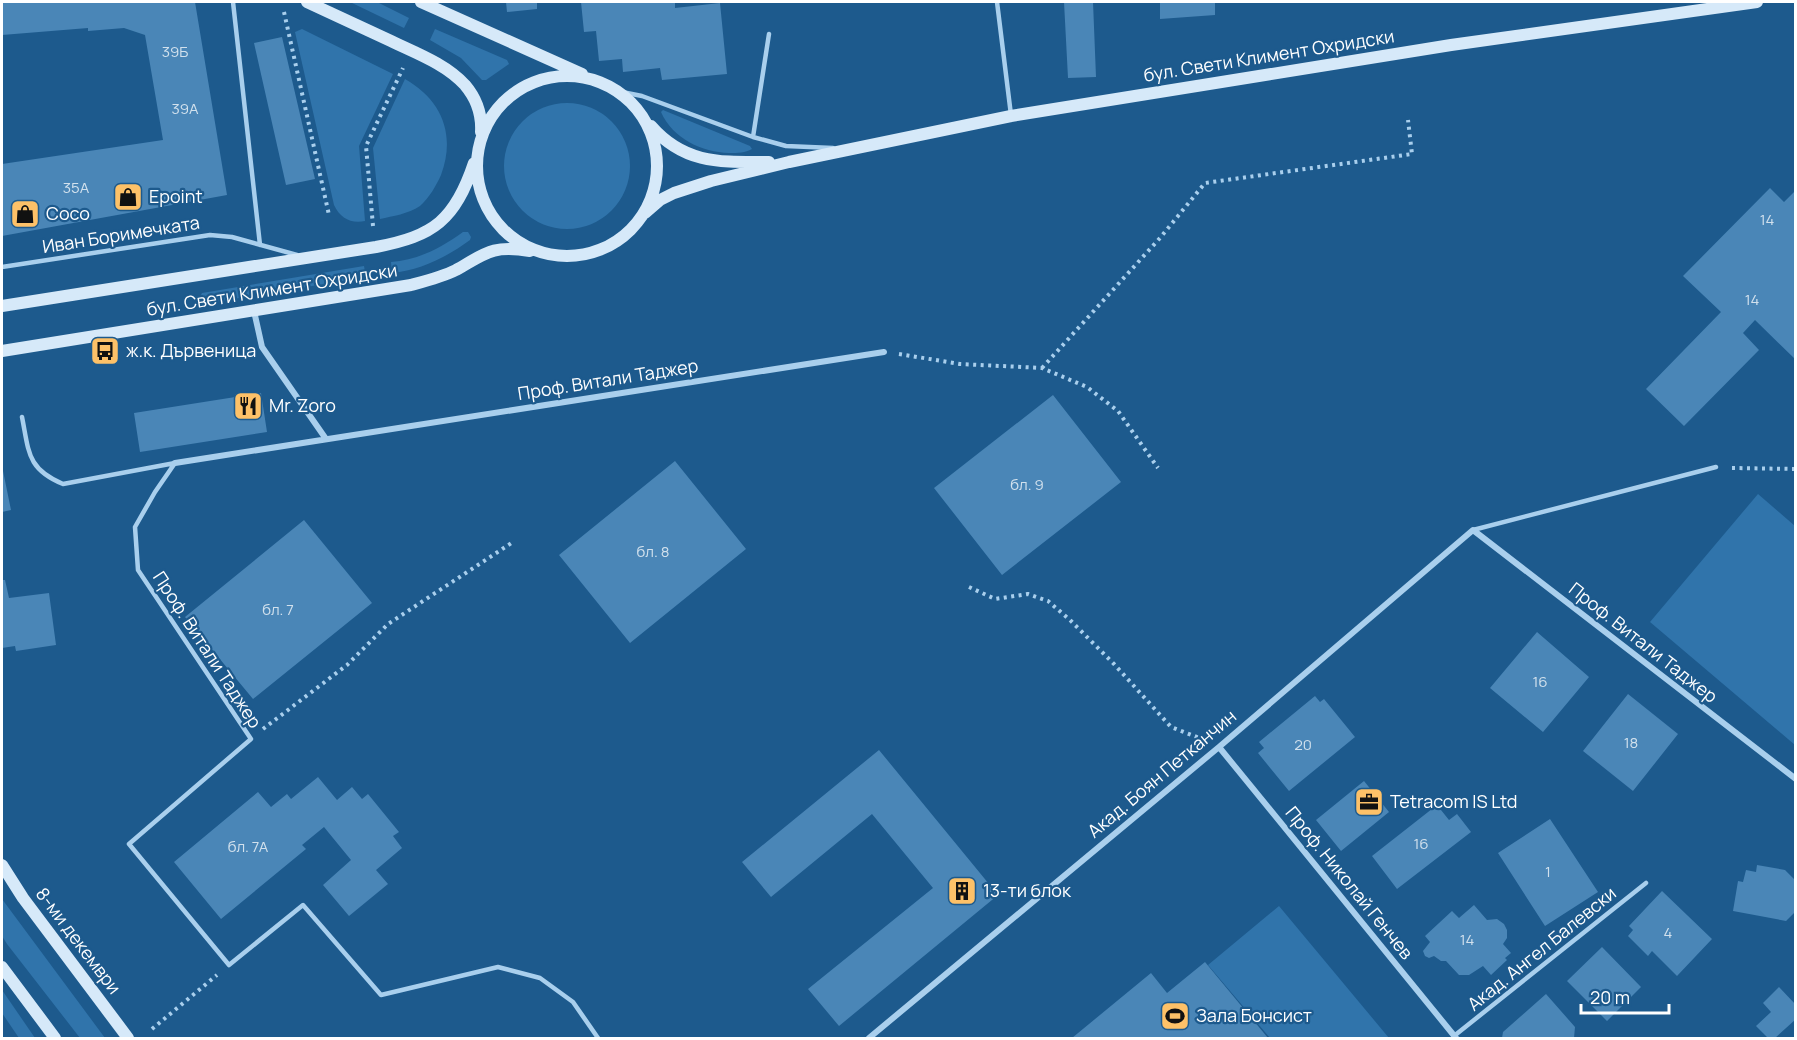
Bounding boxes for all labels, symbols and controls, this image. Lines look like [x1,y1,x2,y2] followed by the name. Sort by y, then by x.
[1142,23,1396,87] street label: бул. Свети Климент Охридски
[162,41,188,62] house number: 39Б
[171,98,199,119] house number: 39А
[63,177,90,198] house number: 35А
[112,181,144,213] shop icon: Epoint
[149,184,203,208] place label: Epoint
[9,198,41,230] shop icon: Coco
[46,201,90,225] place label: Coco
[1760,209,1774,230] house number: 14
[40,210,201,258] street label: Иван Боримечката
[145,257,399,321] street label: бул. Свети Климент Охридски
[1745,289,1759,310] house number: 14
[89,335,121,367] bus stop icon: ж.к. Дървеница
[126,338,256,362] place label: ж.к. Дървеница
[516,353,700,405] street label: Проф. Витали Таджер
[232,390,264,422] restaurant icon: Mr. Zoro
[269,393,336,417] place label: Mr. Zoro
[1010,474,1044,495] house number: бл. 9
[637,541,669,562] house number: бл. 8
[148,566,268,732] street label: Проф. Витали Таджер
[1564,577,1723,708] street label: Проф. Витали Таджер
[262,599,294,620] house number: бл. 7
[1532,671,1548,692] house number: 16
[1082,704,1241,843] street label: Акад. Боян Петканчин
[1624,732,1638,753] house number: 18
[1294,734,1312,755] house number: 20
[1353,786,1385,818] office icon: Tetracom IS Ltd
[1390,789,1518,813] place label: Tetracom IS Ltd
[1281,801,1419,964] street label: Проф. Николай Генчев
[1413,833,1429,854] house number: 16
[228,836,269,857] house number: бл. 7А
[1545,861,1551,882] house number: 1
[946,875,978,907] building icon: 13-ти блок
[983,878,1072,902] place label: 13-ти блок
[1462,881,1621,1016] street label: Акад. Ангел Балевски
[31,882,127,998] street label: 8-ми декември
[1664,922,1673,943] house number: 4
[1460,929,1474,950] house number: 14
[1581,977,1670,1015] scale bar
[1590,985,1630,1009] text: 20 m
[1159,1000,1191,1032] sports icon: Зала Бонсист
[1196,1003,1312,1027] place label: Зала Бонсист

